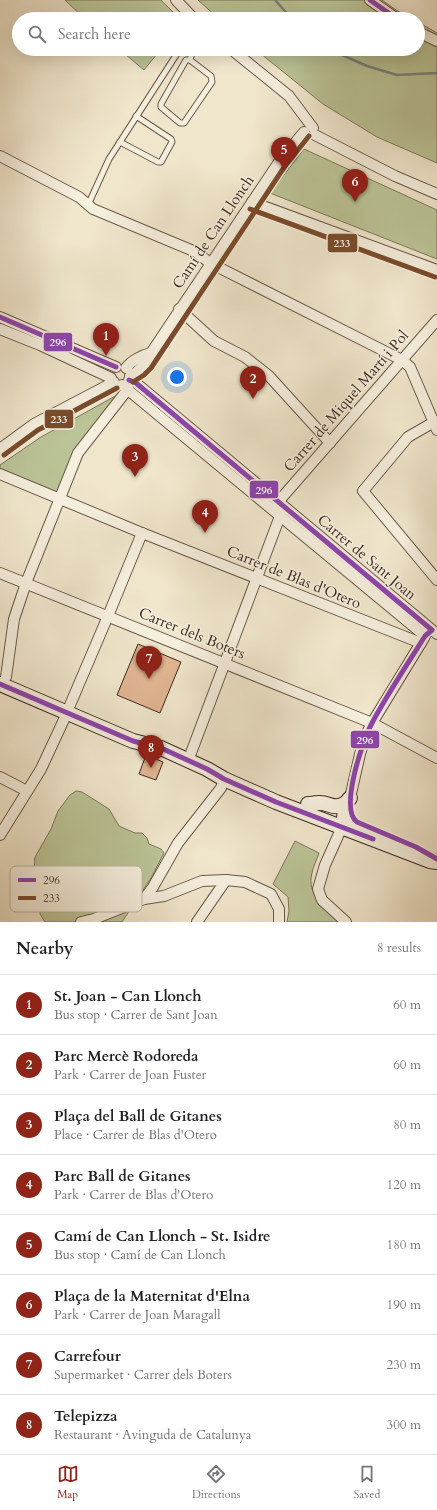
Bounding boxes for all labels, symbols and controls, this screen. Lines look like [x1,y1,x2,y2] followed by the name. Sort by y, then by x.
[12,12,425,56] search box
[26,23,48,45] icon: search
[58,24,131,44] text: Search here
[271,137,297,170] pin: 5
[342,169,368,202] pin: 6
[168,171,259,293] street label: Camí de Can Llonch
[327,233,358,253] line badge: 233
[334,236,351,251] text: 233
[93,323,119,356] pin: 1
[279,326,413,476] street label: Carrer de Miquel Martí i Pol
[43,332,73,352] line badge: 296
[50,335,67,350] text: 296
[240,366,266,399] pin: 2
[167,367,187,387] your location
[44,409,74,429] line badge: 233
[51,412,68,427] text: 233
[122,444,148,477] pin: 3
[249,480,279,499] line badge: 296
[256,483,273,498] text: 296
[192,500,218,533] pin: 4
[313,510,421,605] street label: Carrer de Sant Joan
[224,541,364,613] street label: Carrer de Blas d'Otero
[136,603,248,663] street label: Carrer dels Boters
[136,646,162,679] pin: 7
[350,730,380,749] line badge: 296
[357,733,374,748] text: 296
[138,735,164,768] pin: 8
[10,866,142,912] legend
[43,873,60,888] text: 296
[43,891,60,906] text: 233
[16,937,73,960] text: Nearby
[377,939,421,957] text: 8 results
[54,986,202,1006] text: St. Joan - Can Llonch
[26,996,32,1014] text: 1
[393,996,421,1014] text: 60 m
[54,1006,218,1024] text: Bus stop · Carrer de Sant Joan
[54,1046,198,1066] text: Parc Mercè Rodoreda
[26,1056,32,1074] text: 2
[393,1056,421,1074] text: 60 m
[54,1066,206,1084] text: Park · Carrer de Joan Fuster
[54,1106,222,1126] text: Plaça del Ball de Gitanes
[26,1116,32,1134] text: 3
[393,1116,421,1134] text: 80 m
[54,1126,217,1144] text: Place · Carrer de Blas d'Otero
[54,1166,191,1186] text: Parc Ball de Gitanes
[26,1176,32,1194] text: 4
[387,1176,421,1194] text: 120 m
[54,1186,213,1204] text: Park · Carrer de Blas d'Otero
[54,1226,270,1246] text: Camí de Can Llonch - St. Isidre
[26,1236,32,1254] text: 5
[387,1236,421,1254] text: 180 m
[54,1246,226,1264] text: Bus stop · Camí de Can Llonch
[54,1286,250,1306] text: Plaça de la Maternitat d'Elna
[26,1296,32,1314] text: 6
[387,1296,421,1314] text: 190 m
[54,1306,220,1324] text: Park · Carrer de Joan Maragall
[54,1346,121,1366] text: Carrefour
[26,1356,32,1374] text: 7
[387,1356,421,1374] text: 230 m
[54,1366,232,1384] text: Supermarket · Carrer dels Boters
[54,1406,117,1426] text: Telepizza
[26,1416,32,1434] text: 8
[387,1416,421,1434] text: 300 m
[54,1426,252,1444] text: Restaurant · Avinguda de Catalunya
[57,1463,79,1502] tab: Map
[192,1463,240,1502] tab: Directions
[354,1463,380,1502] tab: Saved

